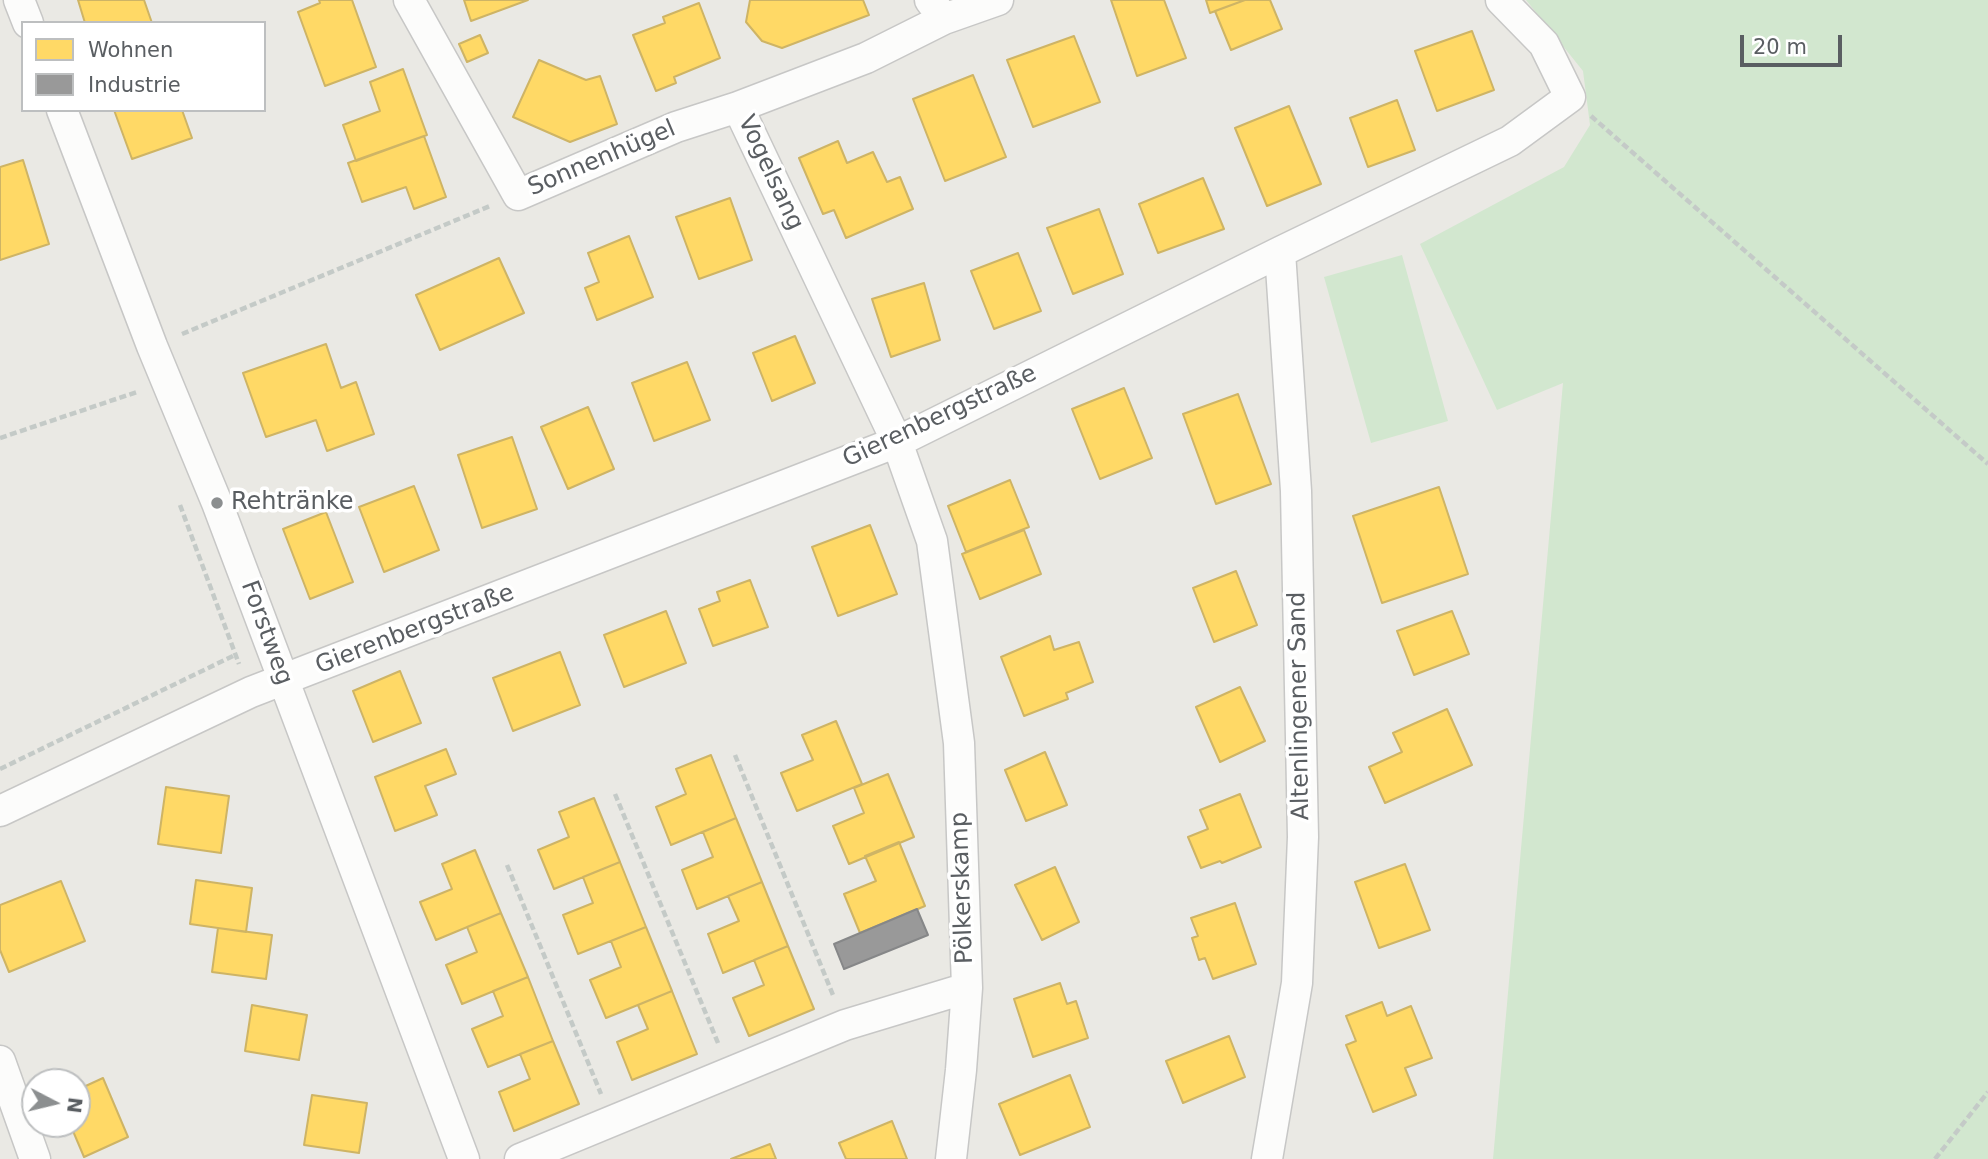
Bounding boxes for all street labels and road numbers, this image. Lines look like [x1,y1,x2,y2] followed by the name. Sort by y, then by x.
[731,111,809,235] street label: Vogelsang
[524,115,680,203] street label: Sonnenhügel
[839,359,1041,475] street label: Gierenbergstraße
[234,577,298,689] street label: Forstweg
[312,579,518,681] street label: Gierenbergstraße
[1284,591,1316,821] street label: Altenlingener Sand
[946,812,980,964] street label: Pölkerskamp

